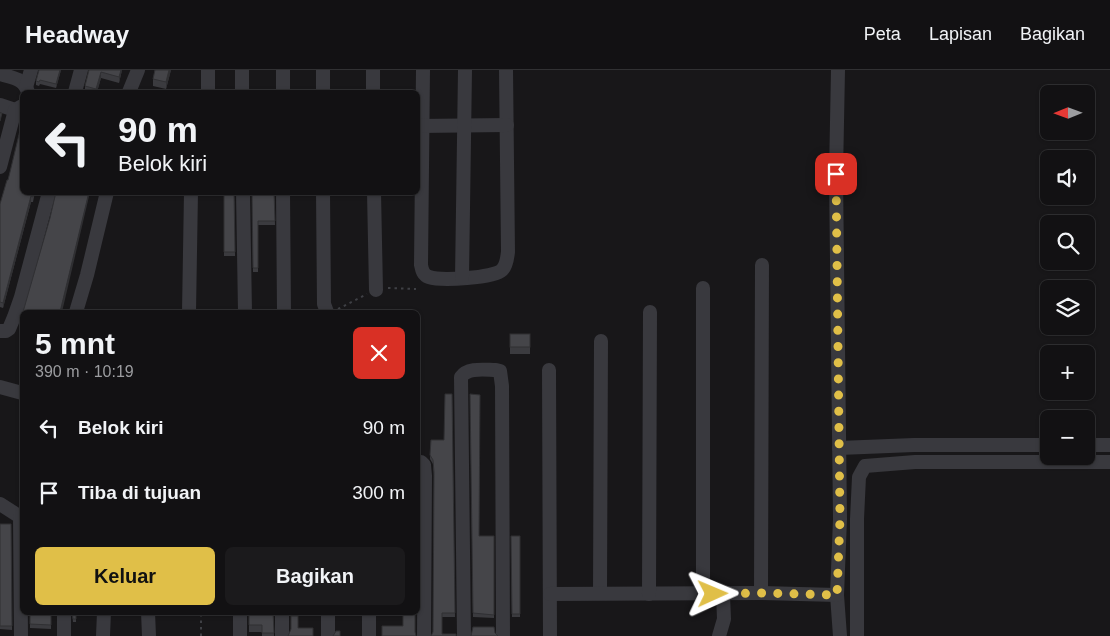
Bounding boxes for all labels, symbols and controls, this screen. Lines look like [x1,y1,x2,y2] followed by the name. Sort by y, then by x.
[25,21,129,48] text: Headway
[864,24,901,44] text: Peta
[929,24,992,44] text: Lapisan
[1020,24,1085,44] text: Bagikan
[1040,85,1095,140] north arrow
[1040,85,1095,465] map controls
[35,110,100,175] icon: left
[118,110,198,149] text: 90 m
[1040,150,1095,205] button: sound
[118,151,207,176] text: Belok kiri
[815,153,857,195] pin
[822,160,850,188] icon: arrive
[1040,215,1095,270] button: search
[1040,280,1095,335] button: layers
[35,327,115,360] text: 5 mnt
[353,327,405,379] button: close
[1040,345,1095,400] button: +
[35,363,134,380] text: 390 m · 10:19
[1040,410,1095,465] button: −
[35,414,63,442] icon: left
[78,417,164,438] text: Belok kiri
[363,417,405,438] text: 90 m
[35,479,63,507] icon: arrive
[78,482,201,503] text: Tiba di tujuan
[352,482,405,503] text: 300 m
[35,547,215,605] button: Keluar
[225,547,405,605] button: Bagikan
[686,567,738,619] position arrow

